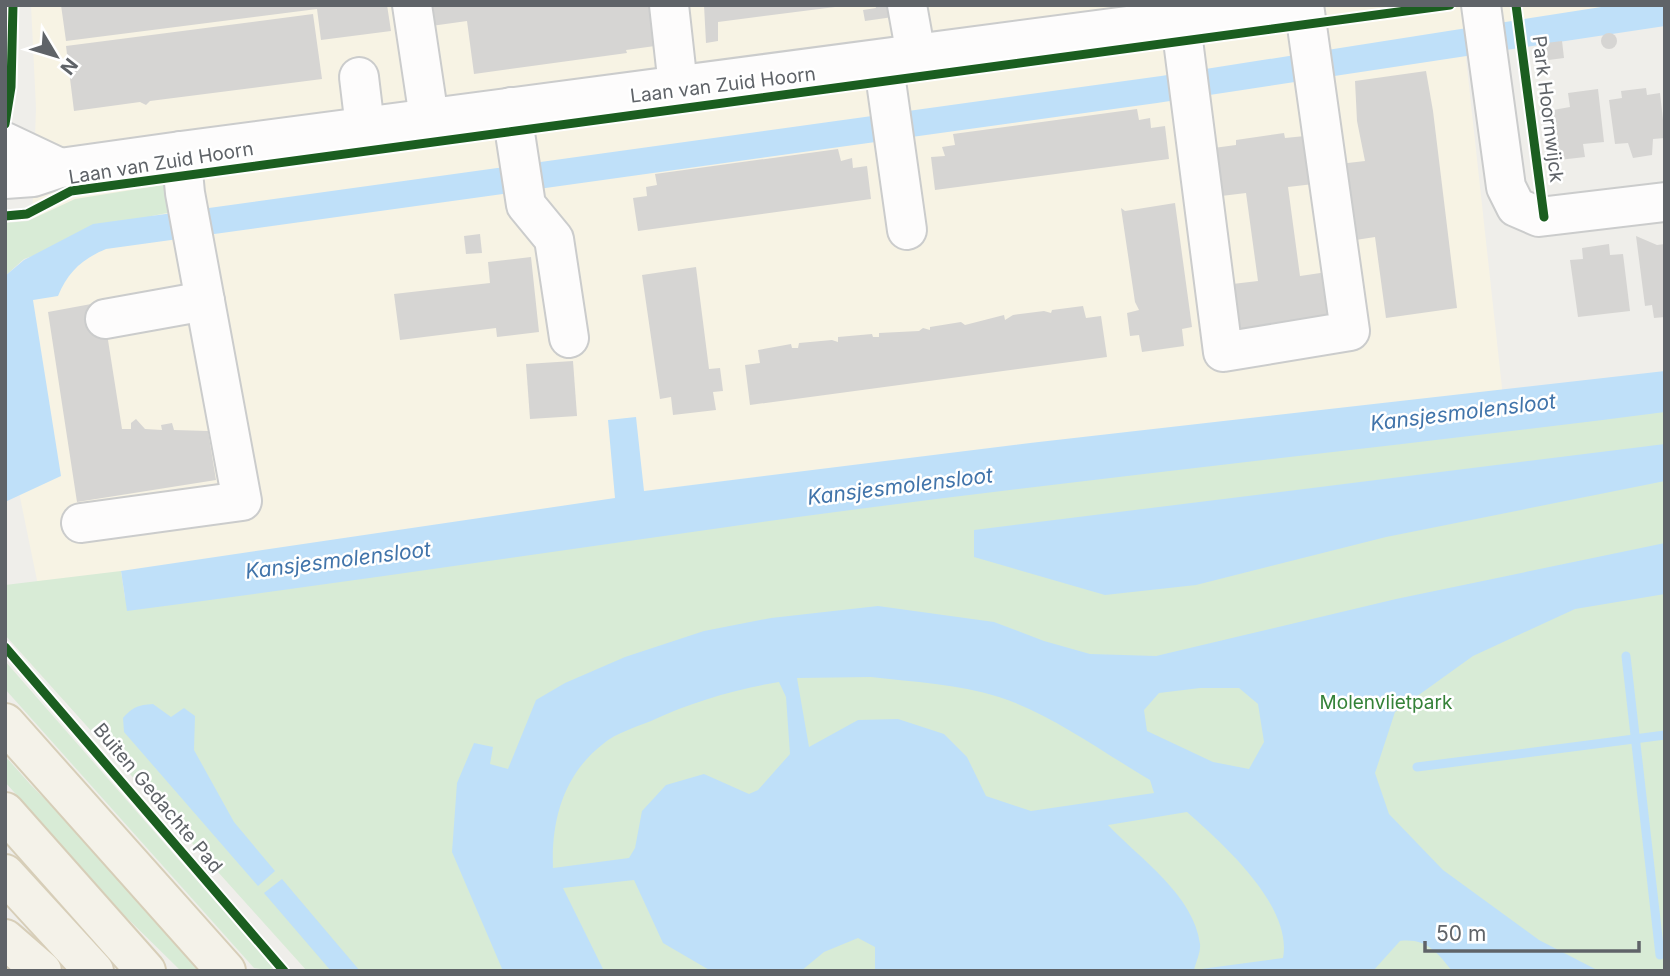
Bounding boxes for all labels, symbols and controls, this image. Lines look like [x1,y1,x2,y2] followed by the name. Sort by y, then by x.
[21,21,91,91] north arrow
[1528,34,1568,184] street label: Park Hoornwijck
[55,53,83,79] text: N
[629,62,817,108] street label: Laan van Zuid Hoorn
[67,137,255,189] street label: Laan van Zuid Hoorn
[1369,388,1558,436] water label: Kansjesmolensloot
[806,462,995,510] water label: Kansjesmolensloot
[244,536,433,584] water label: Kansjesmolensloot
[1320,691,1453,714] park label: Molenvlietpark
[89,718,227,878] street label: Buiten Gedachte Pad
[1425,909,1638,953] scale bar
[1436,921,1486,946] text: 50 m

